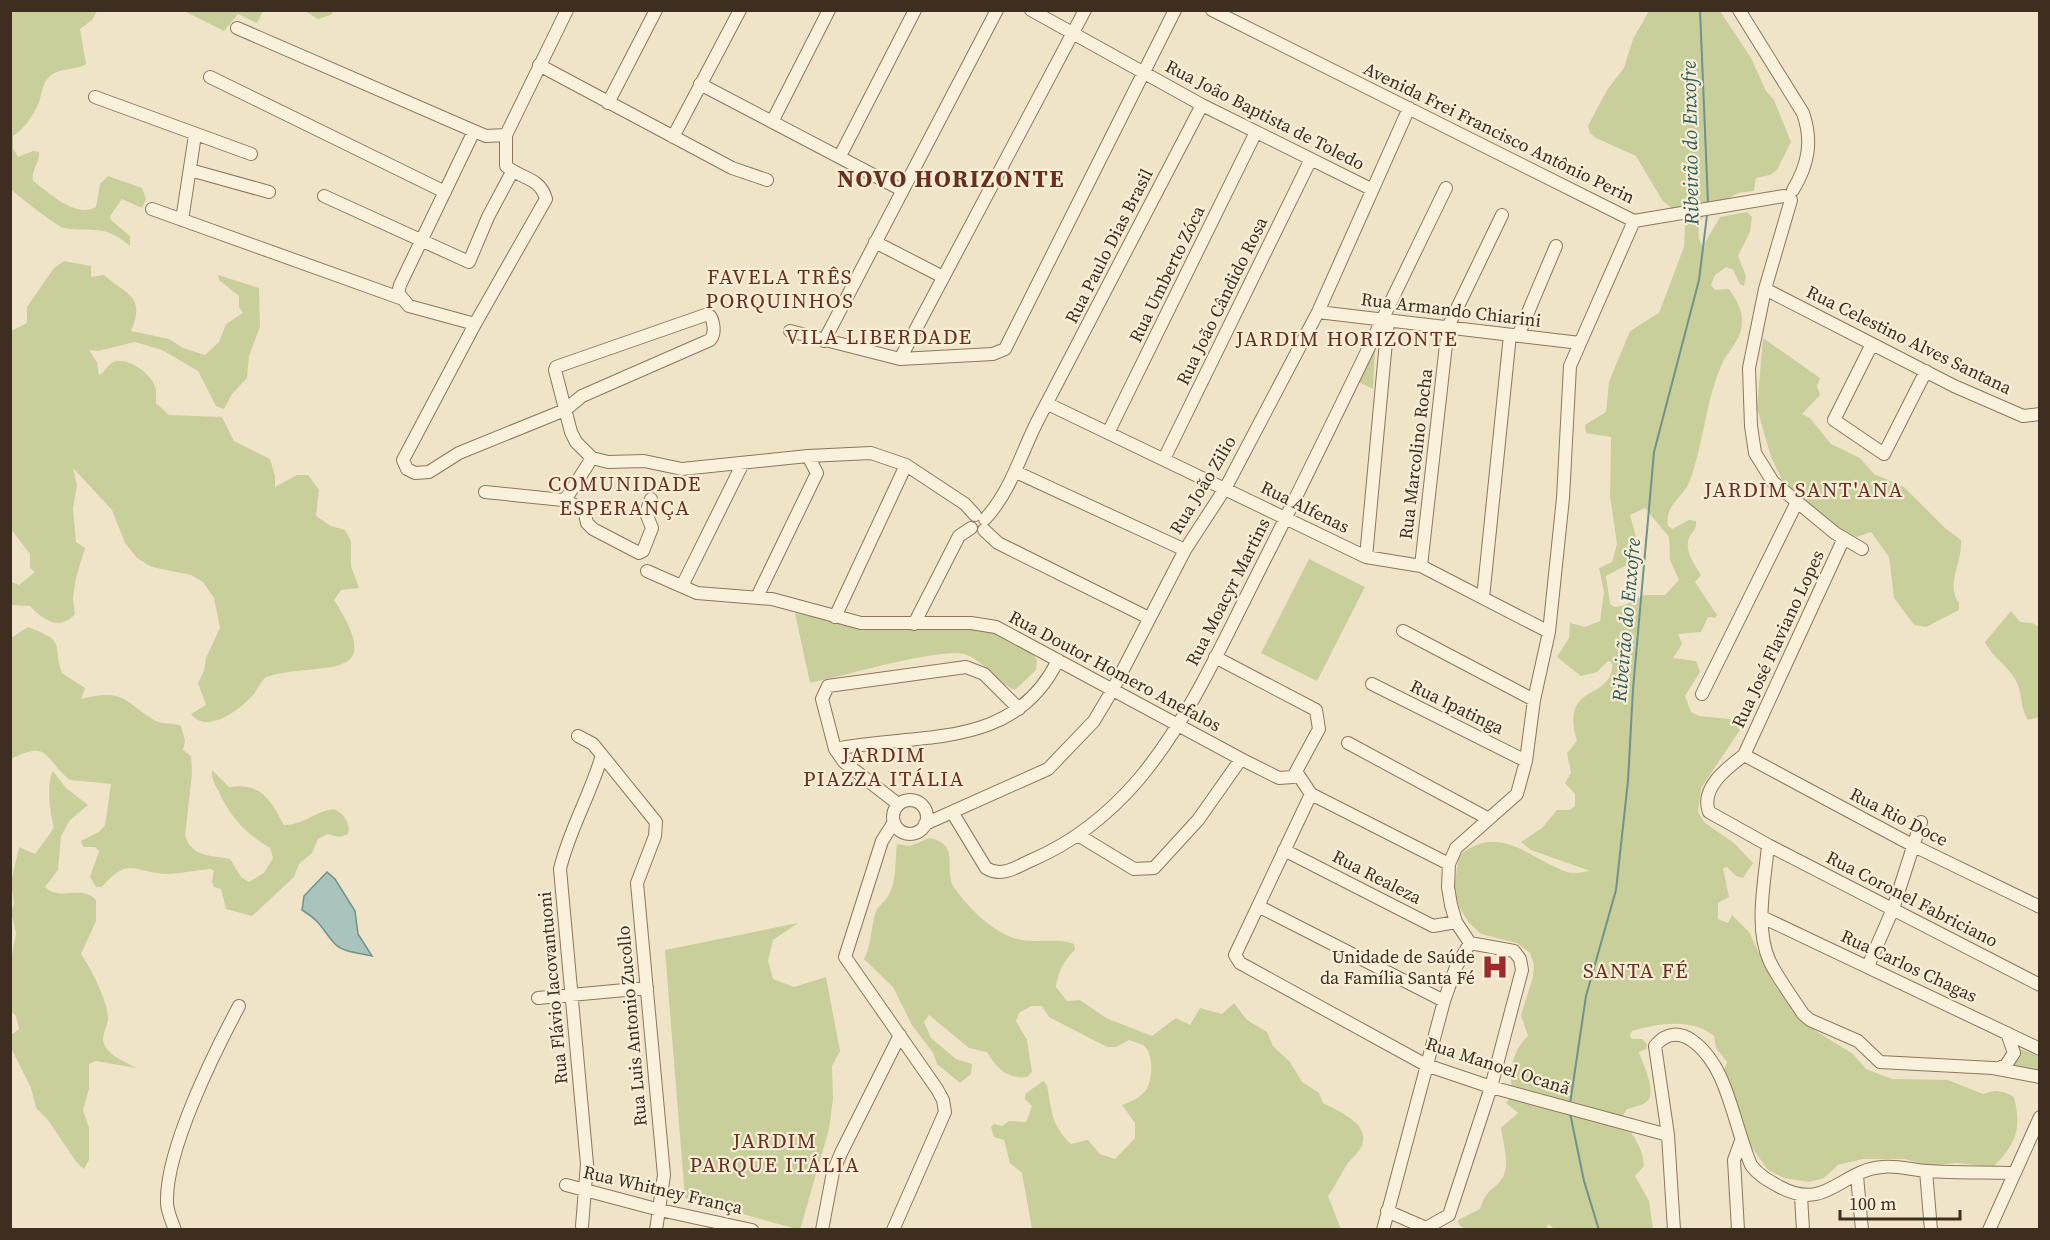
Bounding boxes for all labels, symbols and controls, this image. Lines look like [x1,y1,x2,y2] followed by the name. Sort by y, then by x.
[1161,53,1369,176] street label: Rua João Baptista de Toledo
[1359,56,1639,209] street label: Avenida Frei Francisco Antônio Perin
[1675,61,1705,226] water label: Ribeirão do Enxofre
[837,162,1065,195] district label: NOVO HORIZONTE
[1059,164,1158,328] street label: Rua Paulo Dias Brasil
[1123,200,1211,346] street label: Rua Umberto Zóca
[1170,212,1274,389] street label: Rua João Cândido Rosa
[706,262,854,315] district label: FAVELA TRÊS PORQUINHOS
[1802,279,2017,401] street label: Rua Celestino Alves Santana
[1360,286,1543,333] street label: Rua Armando Chiarini
[785,322,973,351] district label: VILA LIBERDADE
[1235,324,1458,353] district label: JARDIM HORIZONTE
[1393,366,1438,541] street label: Rua Marcolino Rocha
[1163,431,1242,539] street label: Rua João Zilio
[548,469,702,522] district label: COMUNIDADE ESPERANÇA
[1257,474,1354,539] street label: Rua Alfenas
[1703,475,1904,504] district label: JARDIM SANT'ANA
[1179,513,1276,670] street label: Rua Moacyr Martins
[1605,537,1647,704] water label: Ribeirão do Enxofre
[1725,546,1830,732] street label: Rua José Flaviano Lopes
[1005,604,1226,737] street label: Rua Doutor Homero Anefalos
[1406,673,1509,740] street label: Rua Ipatinga
[803,740,965,793] district label: JARDIM PIAZZA ITÁLIA
[1846,781,1953,852] street label: Rua Rio Doce
[1328,843,1427,910] street label: Rua Realeza
[1822,844,2002,953] street label: Rua Coronel Fabriciano
[532,891,573,1085] street label: Rua Flávio Iacovantuoni
[1837,923,1982,1008] street label: Rua Carlos Chagas
[610,924,653,1128] street label: Rua Luis Antonio Zucollo
[1320,944,1475,990] place label: Unidade de Saúde da Família Santa Fé
[1480,952,1510,982] hospital icon: Unidade de Saúde da Família Santa Fé
[1583,956,1689,985] district label: SANTA FÉ
[1423,1030,1574,1101] street label: Rua Manoel Ocanã
[690,1126,860,1179] district label: JARDIM PARQUE ITÁLIA
[581,1159,746,1220] street label: Rua Whitney França
[1840,1183,1960,1221] scale bar
[1849,1191,1896,1216] text: 100 m

